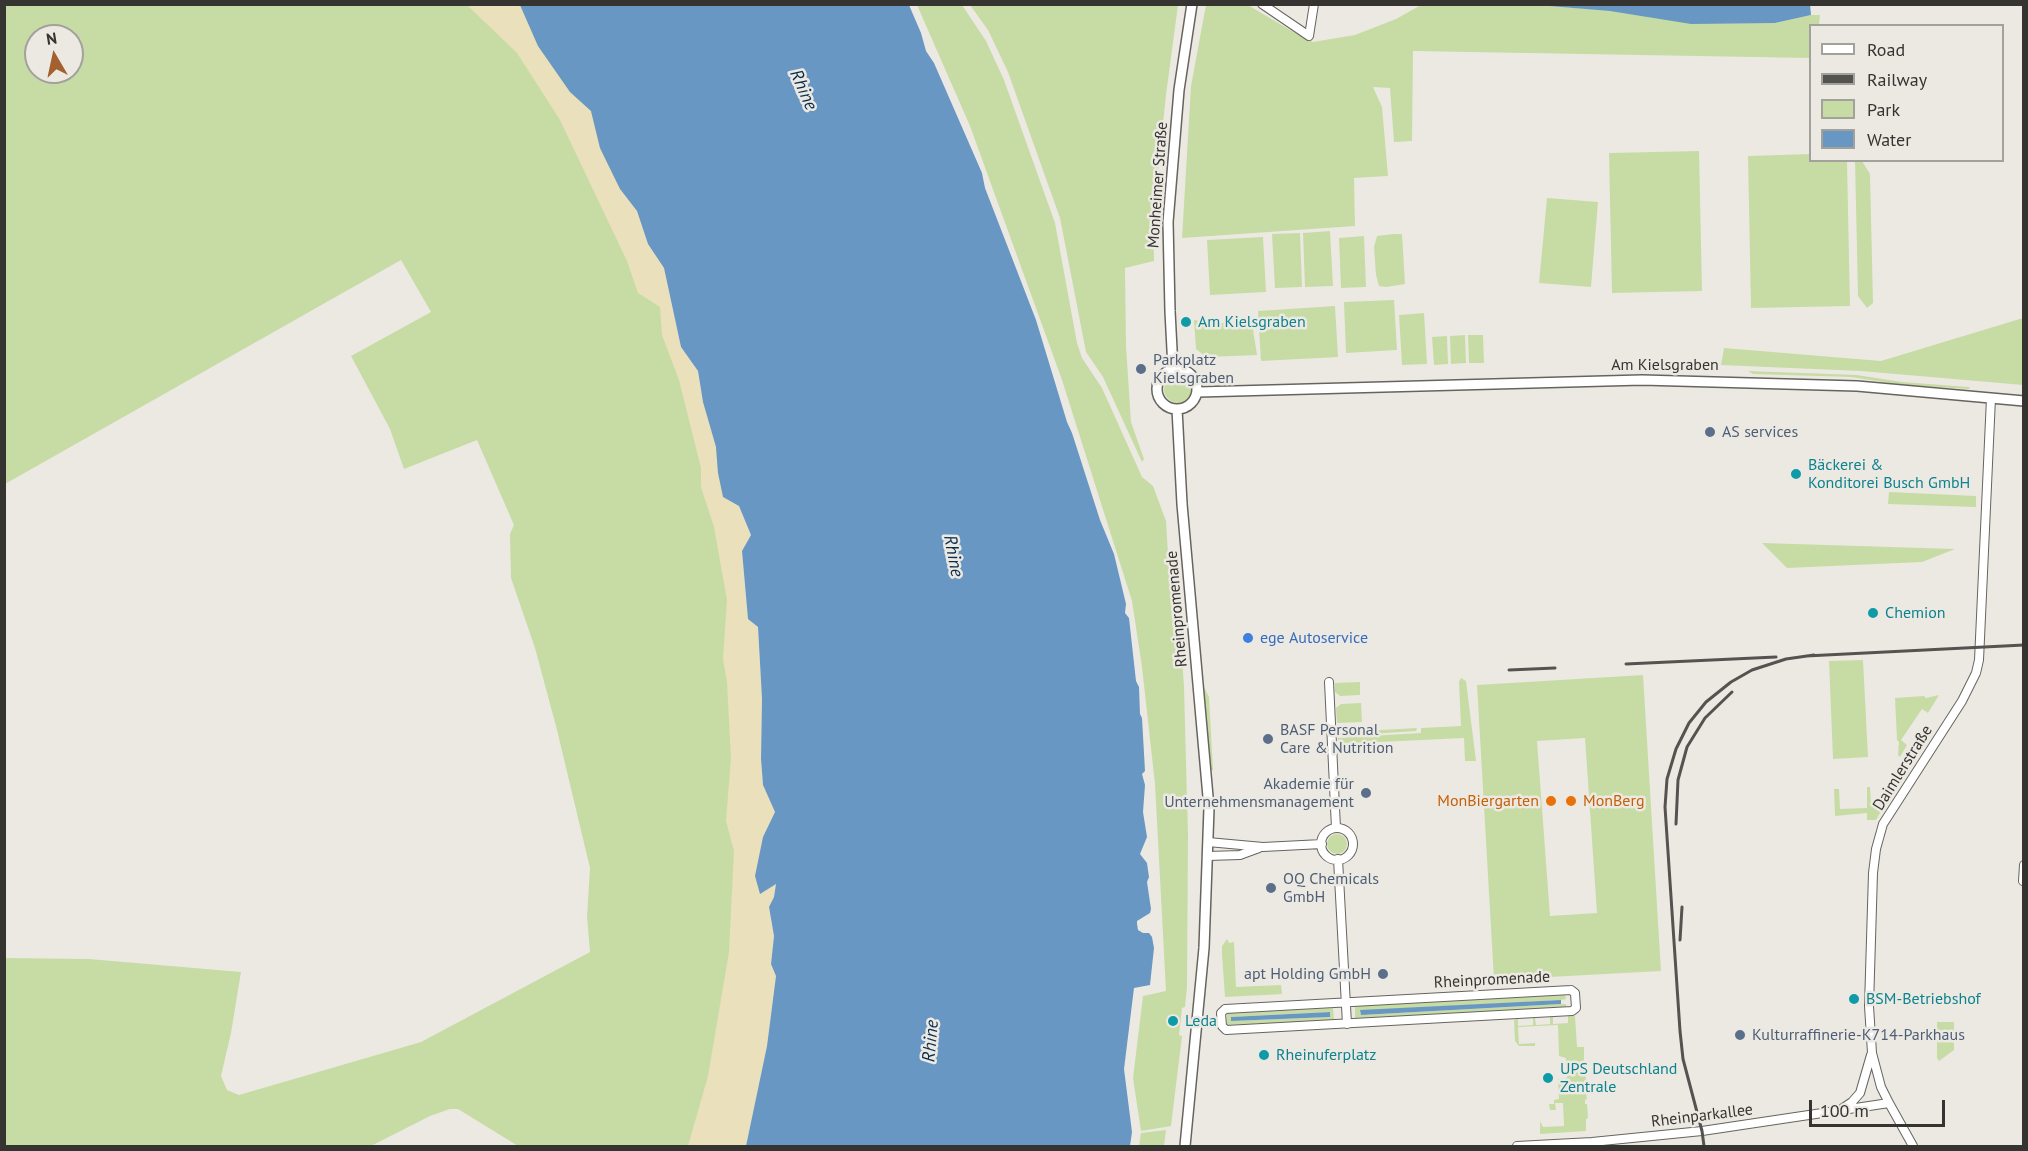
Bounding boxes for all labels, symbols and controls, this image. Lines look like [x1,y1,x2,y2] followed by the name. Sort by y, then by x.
[24,24,84,84] north arrow
[1809,24,2004,162] legend
[45,27,58,49] text: N
[1867,38,1905,61] text: Road
[785,66,821,114] water label: Rhine
[1867,68,1927,91] text: Railway
[1867,98,1900,121] text: Park
[1144,121,1172,249] street label: Monheimer Straße
[1867,128,1911,151] text: Water
[1198,312,1306,332] place label: Am Kielsgraben
[1179,315,1193,329] marker: Am Kielsgraben
[1153,350,1234,388] place label: Parkplatz Kielsgraben
[1611,355,1719,375] street label: Am Kielsgraben
[1134,362,1148,376] marker: Parkplatz Kielsgraben
[1722,422,1798,442] place label: AS services
[1703,425,1717,439] marker: AS services
[1808,455,1970,493] place label: Bäckerei & Konditorei Busch GmbH
[1789,467,1803,481] marker: Bäckerei & Konditorei Busch GmbH
[938,533,968,579] water label: Rhine
[1162,550,1192,668] street label: Rheinpromenade
[1885,603,1946,623] place label: Chemion
[1866,606,1880,620] marker: Chemion
[1260,628,1368,648] place label: ege Autoservice
[1241,631,1255,645] marker: ege Autoservice
[1280,720,1394,758] place label: BASF Personal Care & Nutrition
[1869,722,1937,814] street label: Daimlerstraße
[1261,732,1275,746] marker: BASF Personal Care & Nutrition
[1164,774,1354,812] place label: Akademie für Unternehmensmanagement
[1359,786,1373,800] marker: Akademie für Unternehmensmanagement
[1437,791,1539,811] place label: MonBiergarten
[1583,791,1644,811] place label: MonBerg
[1544,794,1558,808] marker: MonBiergarten
[1564,794,1578,808] marker: MonBerg
[1283,869,1379,907] place label: OQ Chemicals GmbH
[1264,881,1278,895] marker: OQ Chemicals GmbH
[1244,964,1371,984] place label: apt Holding GmbH
[1376,967,1390,981] marker: apt Holding GmbH
[1433,967,1551,993] street label: Rheinpromenade
[1866,989,1981,1009] place label: BSM-Betriebshof
[1847,992,1861,1006] marker: BSM-Betriebshof
[1185,1011,1217,1031] place label: Leda
[1166,1014,1180,1028] marker: Leda
[918,1019,944,1063] water label: Rhine
[1752,1025,1965,1045] place label: Kulturraffinerie-K714-Parkhaus
[1733,1028,1747,1042] marker: Kulturraffinerie-K714-Parkhaus
[1276,1045,1376,1065] place label: Rheinuferplatz
[1257,1048,1271,1062] marker: Rheinuferplatz
[1560,1059,1677,1097] place label: UPS Deutschland Zentrale
[1541,1071,1555,1085] marker: UPS Deutschland Zentrale
[1812,1088,1948,1126] scale bar
[1820,1099,1869,1122] text: 100 m
[1650,1100,1754,1132] street label: Rheinparkallee

